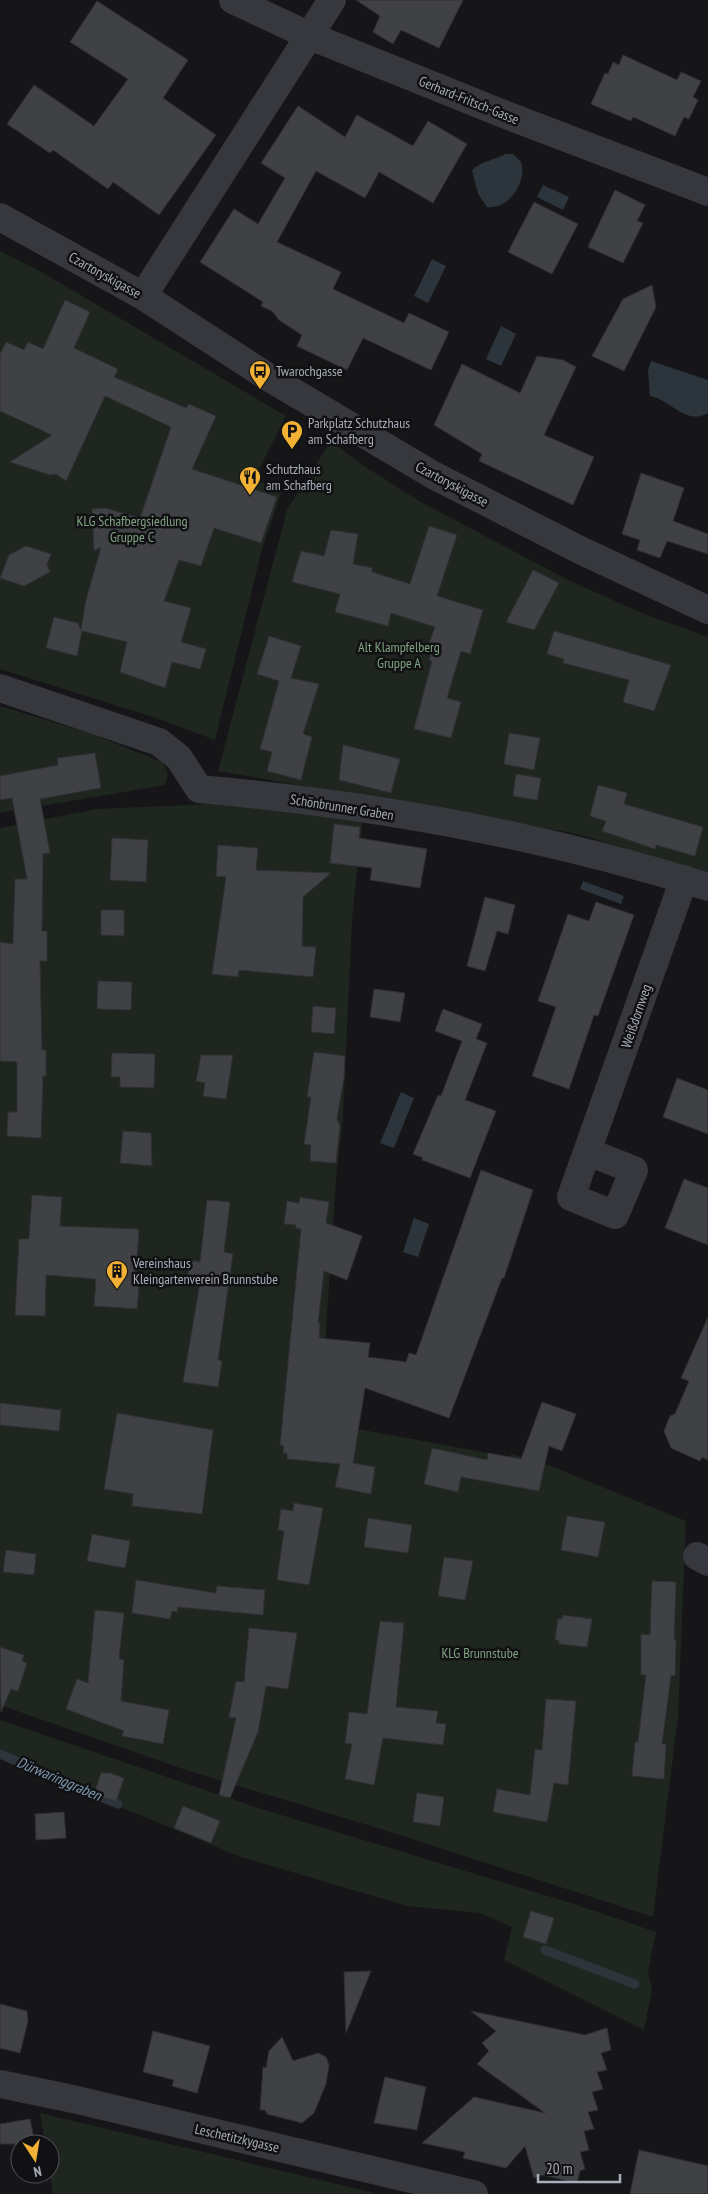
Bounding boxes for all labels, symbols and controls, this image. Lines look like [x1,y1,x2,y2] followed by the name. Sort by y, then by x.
[416,72,522,128] street label: Gerhard-Fritsch-Gasse
[66,248,145,302] street label: Czartoryskigasse
[248,359,272,390] bus stop icon: Twarochgasse
[276,362,343,380] place label: Twarochgasse
[308,414,410,448] place label: Parkplatz Schutzhaus am Schafberg
[280,419,304,450] parking icon: Parkplatz Schutzhaus am Schafberg
[412,457,492,511] street label: Czartoryskigasse
[266,460,332,494] place label: Schutzhaus am Schafberg
[238,465,262,496] restaurant icon: Schutzhaus am Schafberg
[77,512,188,546] park label: KLG Schafbergsiedlung Gruppe C
[358,638,440,672] park label: Alt Klampfelberg Gruppe A
[289,790,395,824] street label: Schönbrunner Graben
[617,982,655,1050] street label: Weißdornweg
[132,1254,278,1288] place label: Vereinshaus Kleingartenverein Brunnstube
[105,1259,129,1290] building icon: Vereinshaus Kleingartenverein Brunnstube
[441,1644,519,1662] park label: KLG Brunnstube
[14,1752,105,1805] water label: Dürwaringgraben
[193,2120,281,2156] street label: Leschetitzkygasse
[10,2134,60,2184] north arrow
[538,2152,620,2184] scale bar
[546,2159,572,2178] text: 20 m
[32,2162,43,2181] text: N

